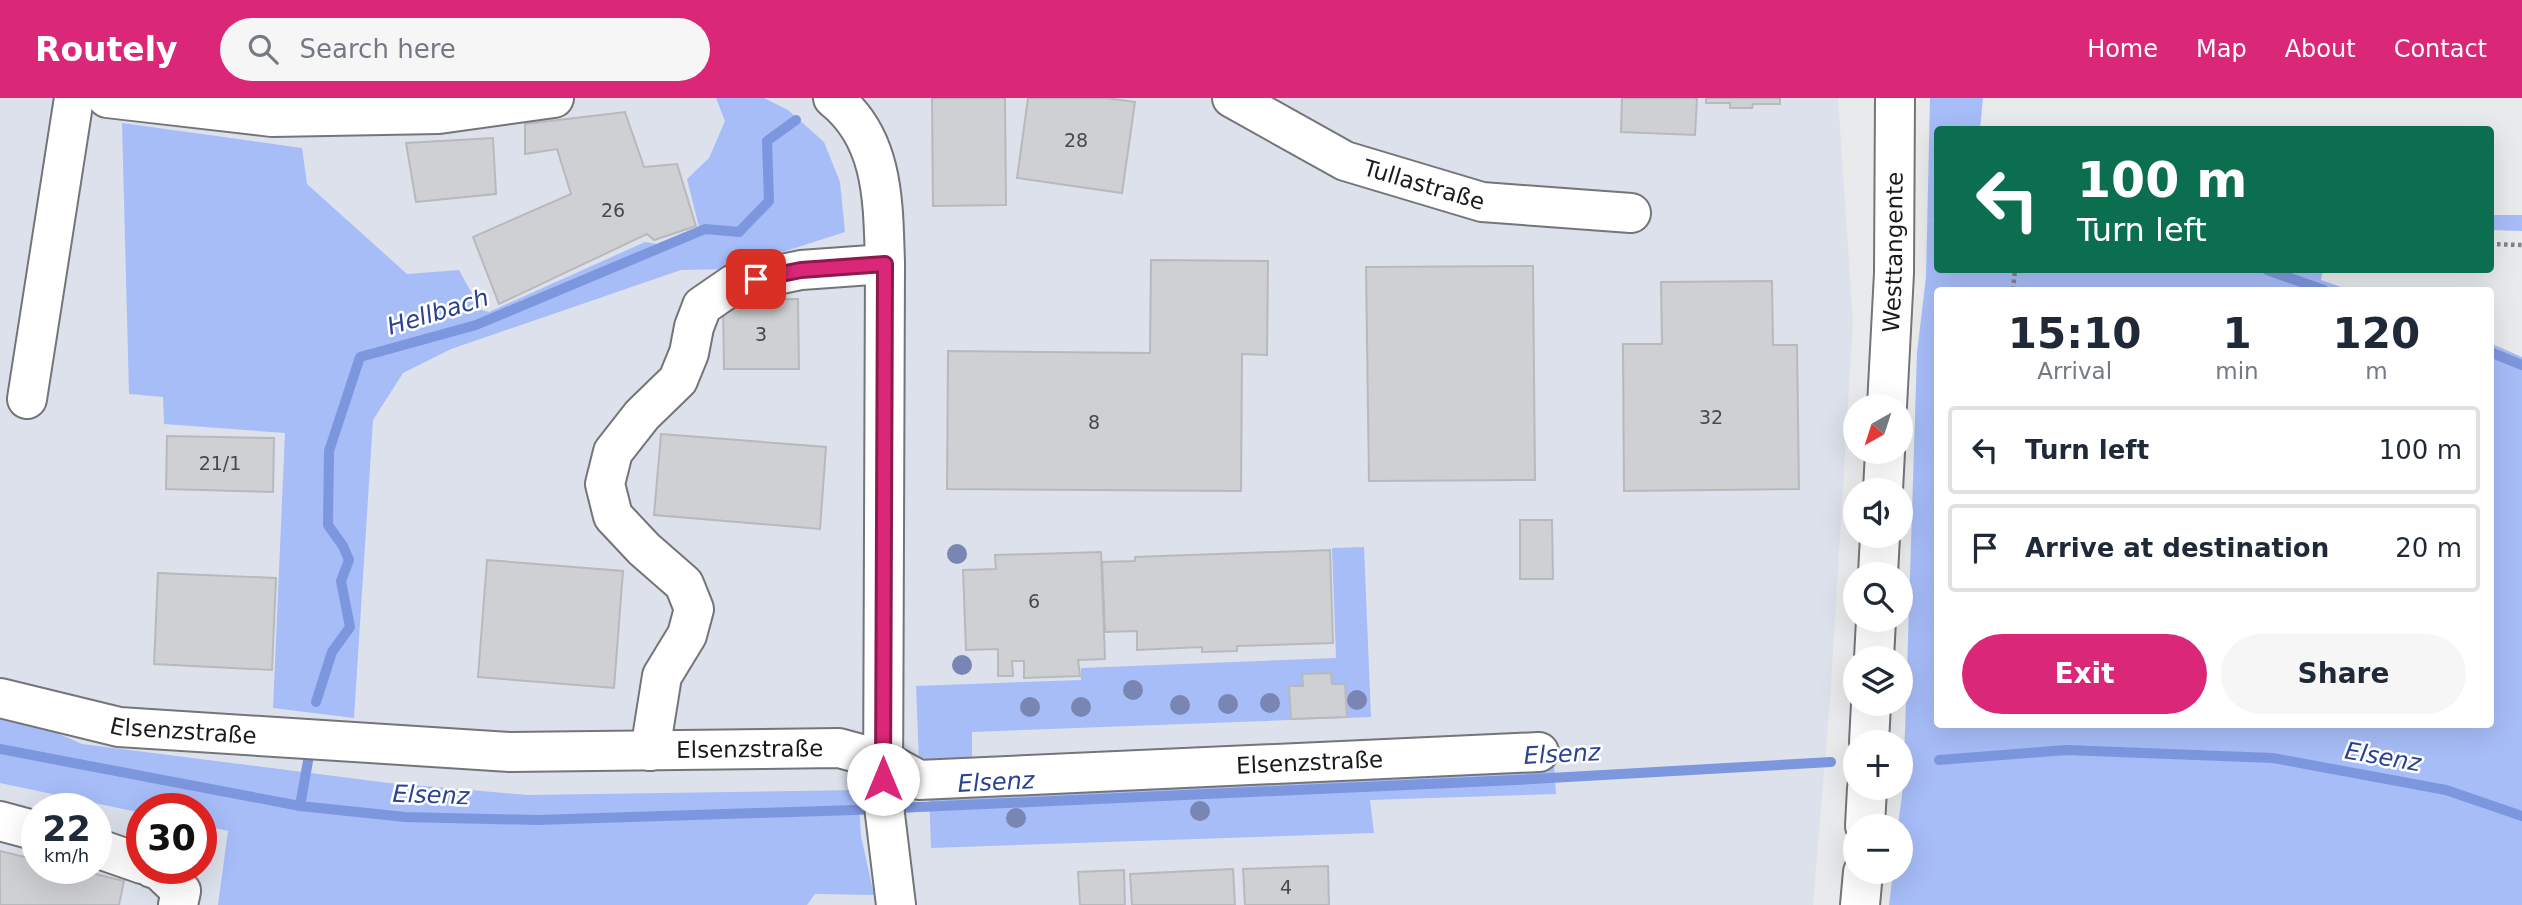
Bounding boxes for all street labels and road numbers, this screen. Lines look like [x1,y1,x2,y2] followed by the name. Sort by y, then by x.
[1359,154,1488,215] street label: Tullastraße
[1878,172,1908,333] street label: Westtangente
[107,712,258,749] street label: Elsenzstraße
[676,735,823,763] street label: Elsenzstraße
[1236,746,1384,779] street label: Elsenzstraße

